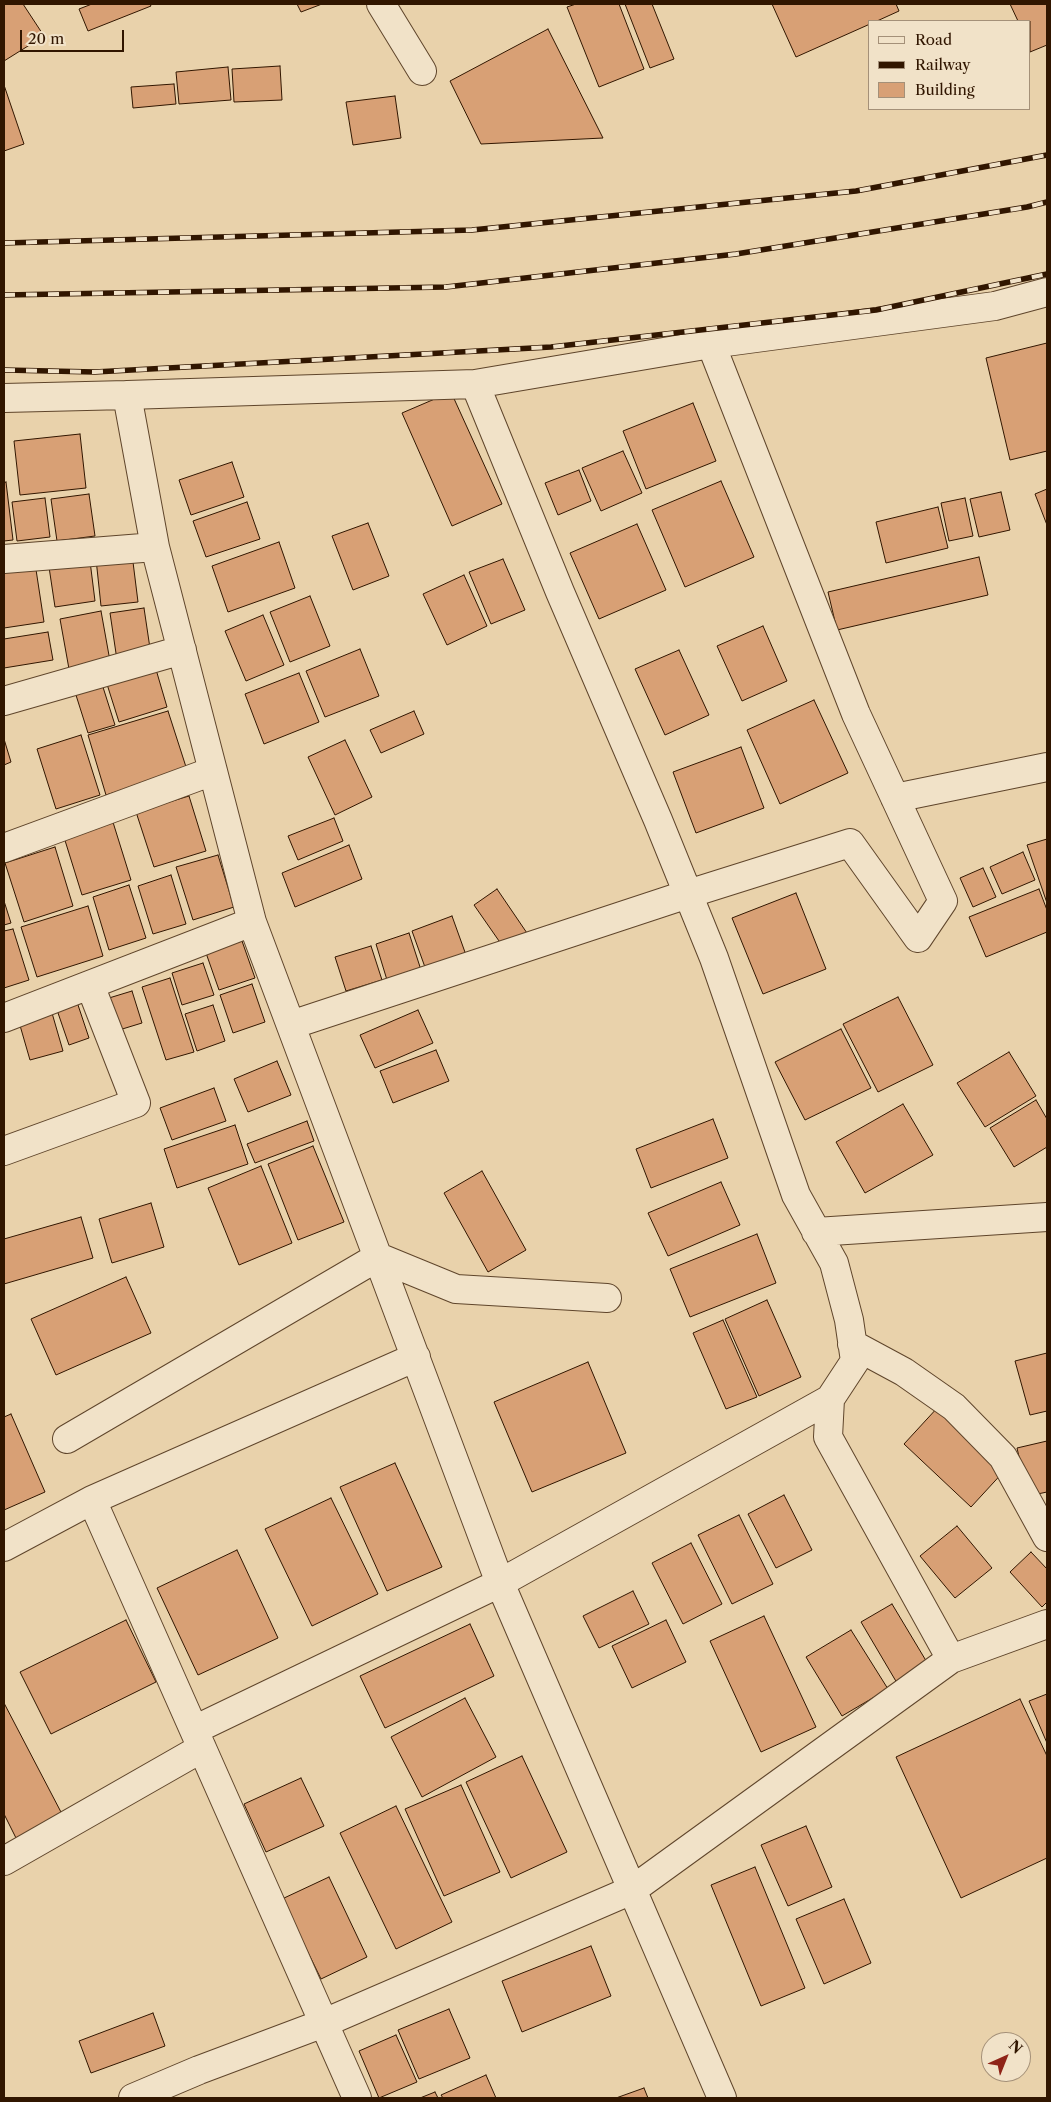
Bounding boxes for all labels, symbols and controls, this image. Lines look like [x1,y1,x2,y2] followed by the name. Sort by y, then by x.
[22,20,126,52] scale bar
[868,20,1031,110] legend
[28,29,64,48] text: 20 m
[915,30,952,49] text: Road
[915,55,971,74] text: Railway
[915,80,975,99] text: Building
[981,2032,1031,2082] north arrow
[1005,2036,1026,2058] text: N

